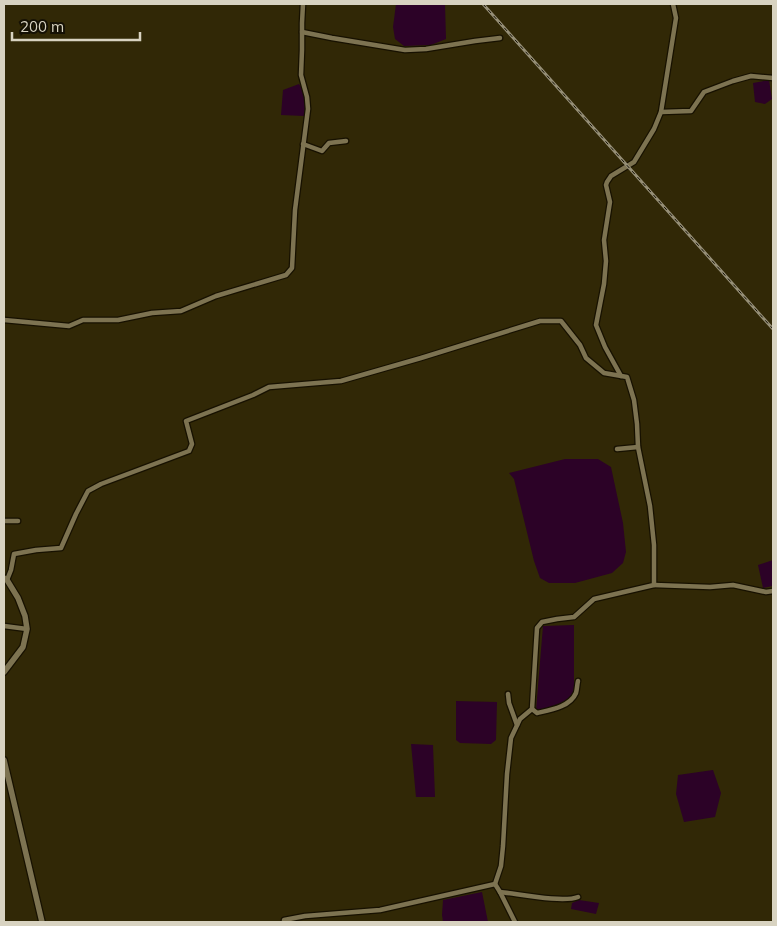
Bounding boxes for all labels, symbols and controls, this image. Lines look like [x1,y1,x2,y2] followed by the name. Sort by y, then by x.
[12,10,140,42] scale bar
[20,17,64,36] text: 200 m

